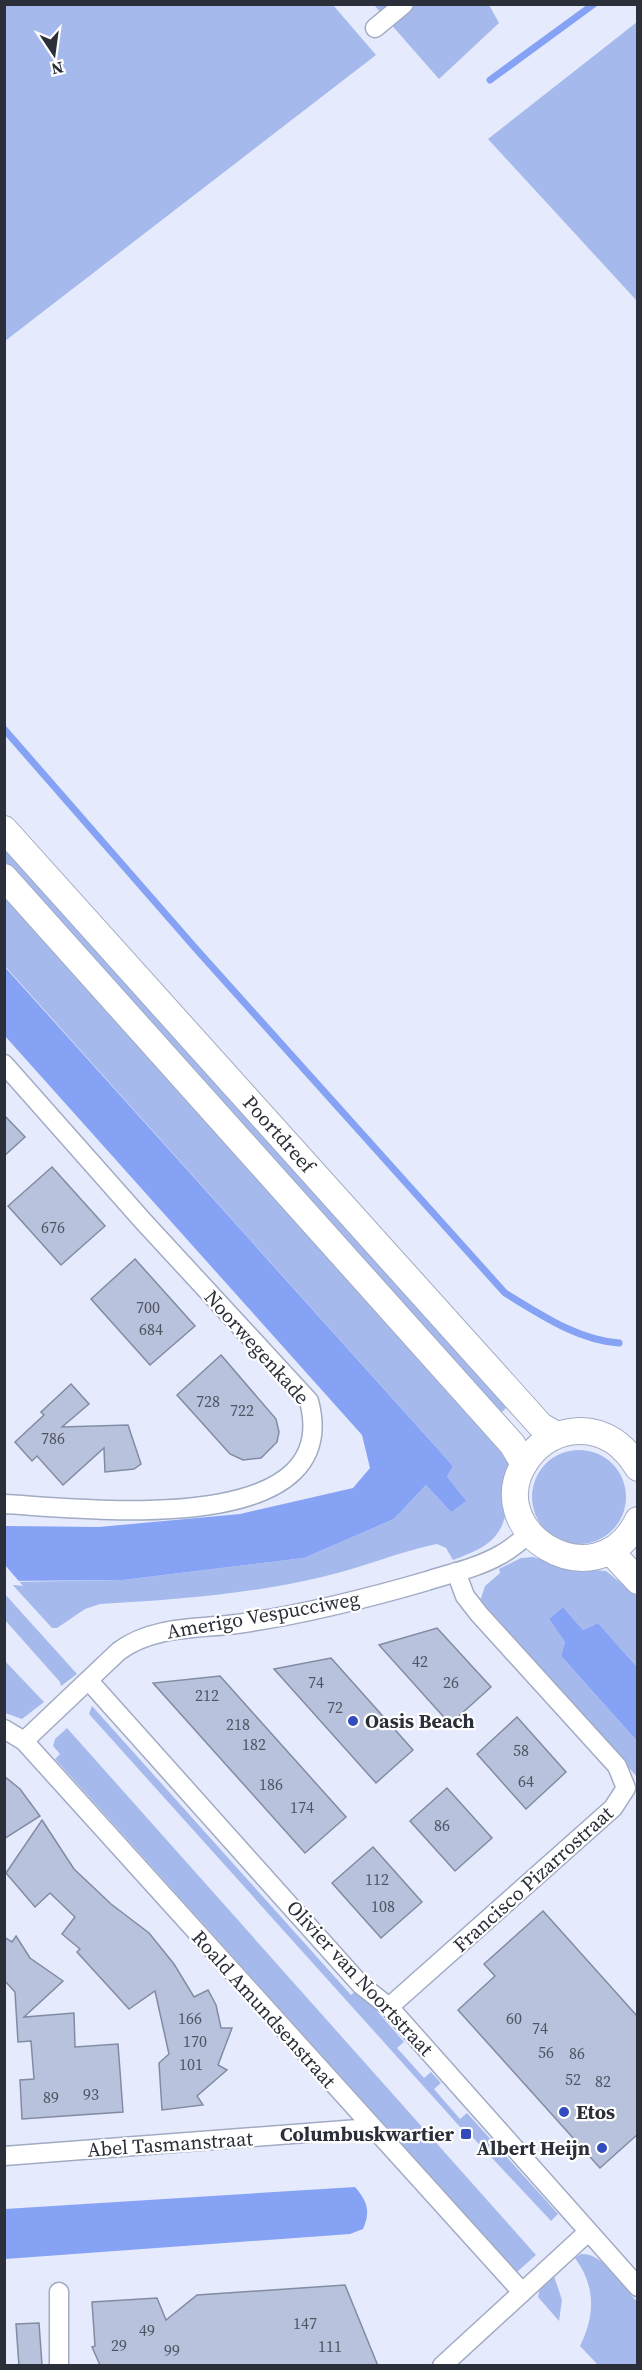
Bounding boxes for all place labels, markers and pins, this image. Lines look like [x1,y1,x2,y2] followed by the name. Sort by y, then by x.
[365,1707,475,1735] place label: Oasis Beach
[346,1714,360,1728] marker: Oasis Beach
[576,2098,615,2126] place label: Etos
[557,2105,571,2119] marker: Etos
[280,2120,455,2148] place label: Columbuskwartier
[459,2127,473,2141] marker: Columbuskwartier
[476,2134,590,2162] place label: Albert Heijn
[595,2141,609,2155] marker: Albert Heijn

